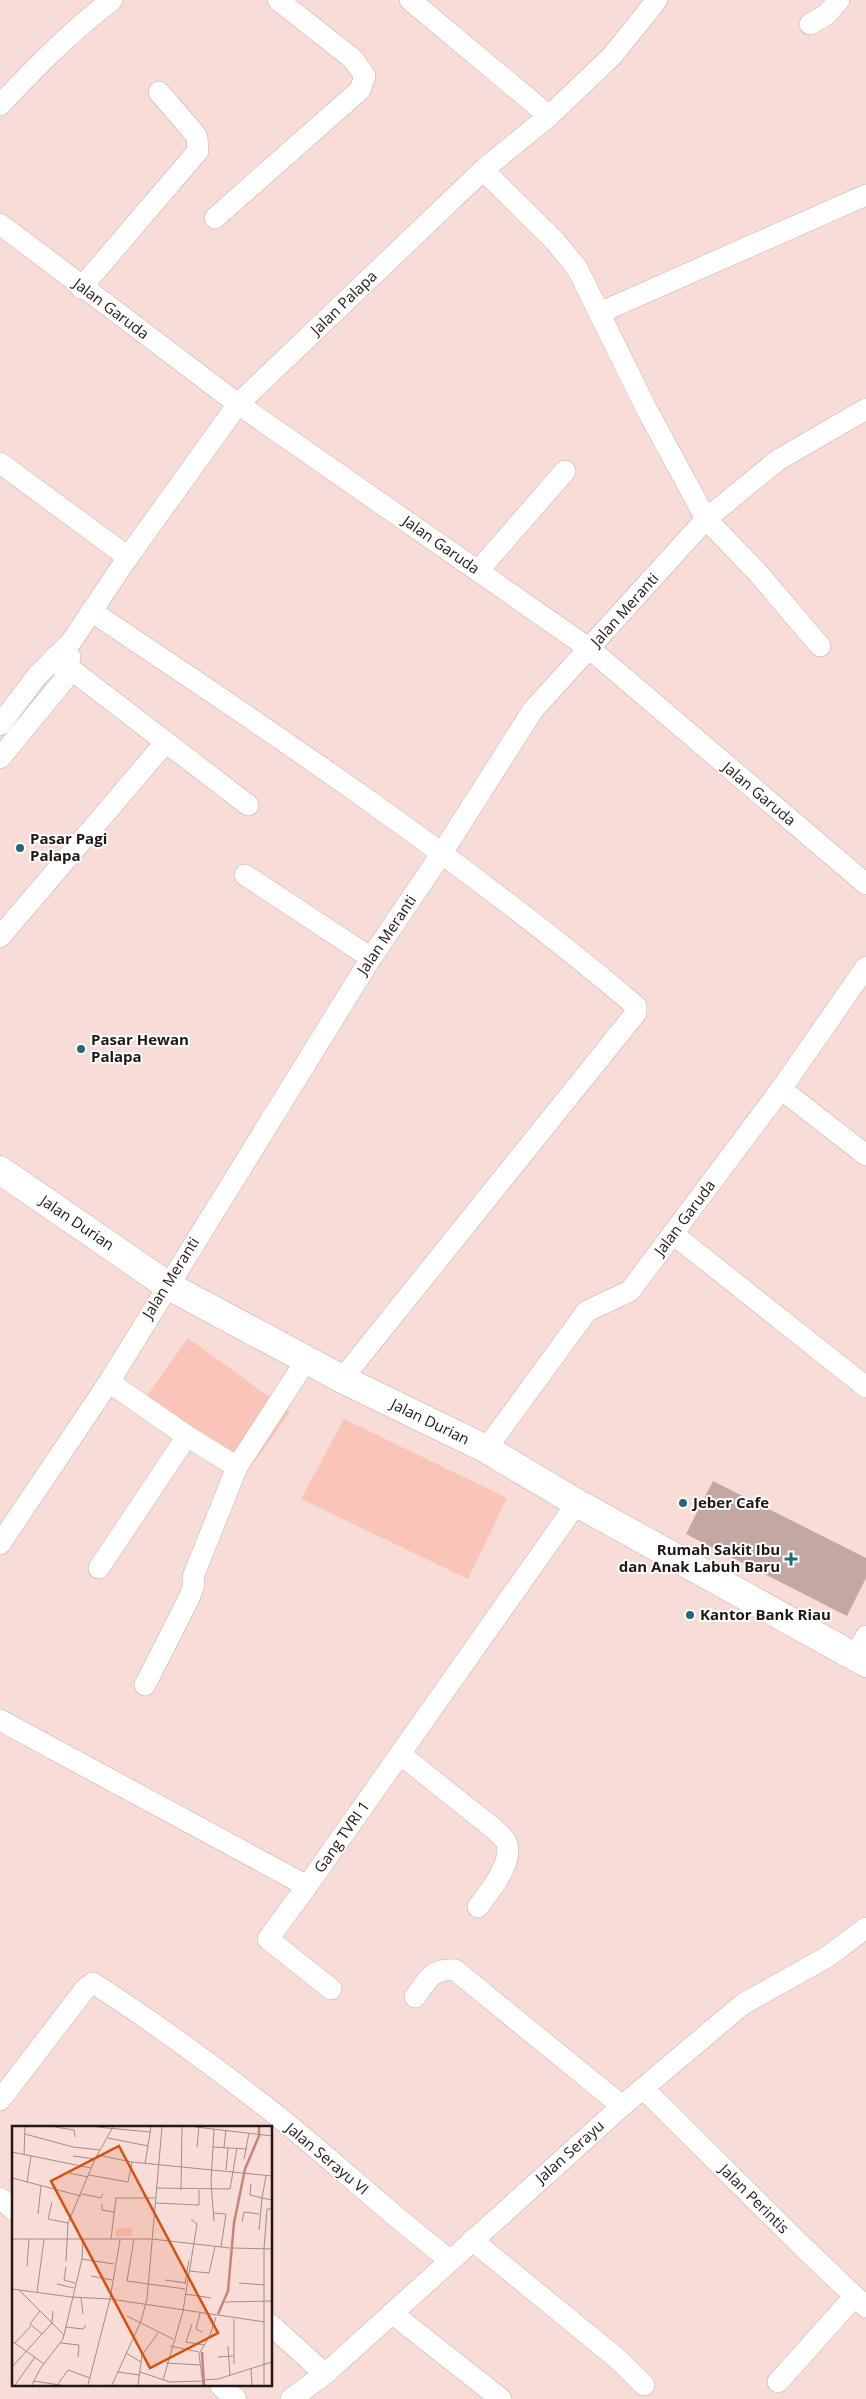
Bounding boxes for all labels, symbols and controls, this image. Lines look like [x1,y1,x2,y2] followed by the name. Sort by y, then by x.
[304,266,381,340] street label: Jalan Palapa
[68,272,153,343] street label: Jalan Garuda
[397,509,484,578] street label: Jalan Garuda
[585,568,663,652] street label: Jalan Meranti
[717,755,800,830] street label: Jalan Garuda
[30,828,107,865] place label: Pasar Pagi Palapa
[14,842,26,854] marker: Pasar Pagi Palapa
[351,891,420,980] street label: Jalan Meranti
[91,1029,189,1066] place label: Pasar Hewan Palapa
[75,1043,87,1055] marker: Pasar Hewan Palapa
[648,1176,719,1261] street label: Jalan Garuda
[35,1189,118,1254] street label: Jalan Durian
[136,1233,203,1324] street label: Jalan Meranti
[386,1393,473,1449] street label: Jalan Durian
[691,1492,769,1512] place label: Jeber Cafe
[677,1497,689,1509] marker: Jeber Cafe
[619,1539,780,1576] place label: Rumah Sakit Ibu dan Anak Labuh Baru
[784,1552,798,1566] marker: Rumah Sakit Ibu dan Anak Labuh Baru
[700,1604,831,1624] place label: Kantor Bank Riau
[684,1609,696,1621] marker: Kantor Bank Riau
[309,1796,373,1876] street label: Gang TVRI 1
[529,2115,608,2189] street label: Jalan Serayu
[280,2116,373,2199] street label: Jalan Serayu VI
[12,2126,272,2386] inset map
[714,2158,794,2237] street label: Jalan Perintis

